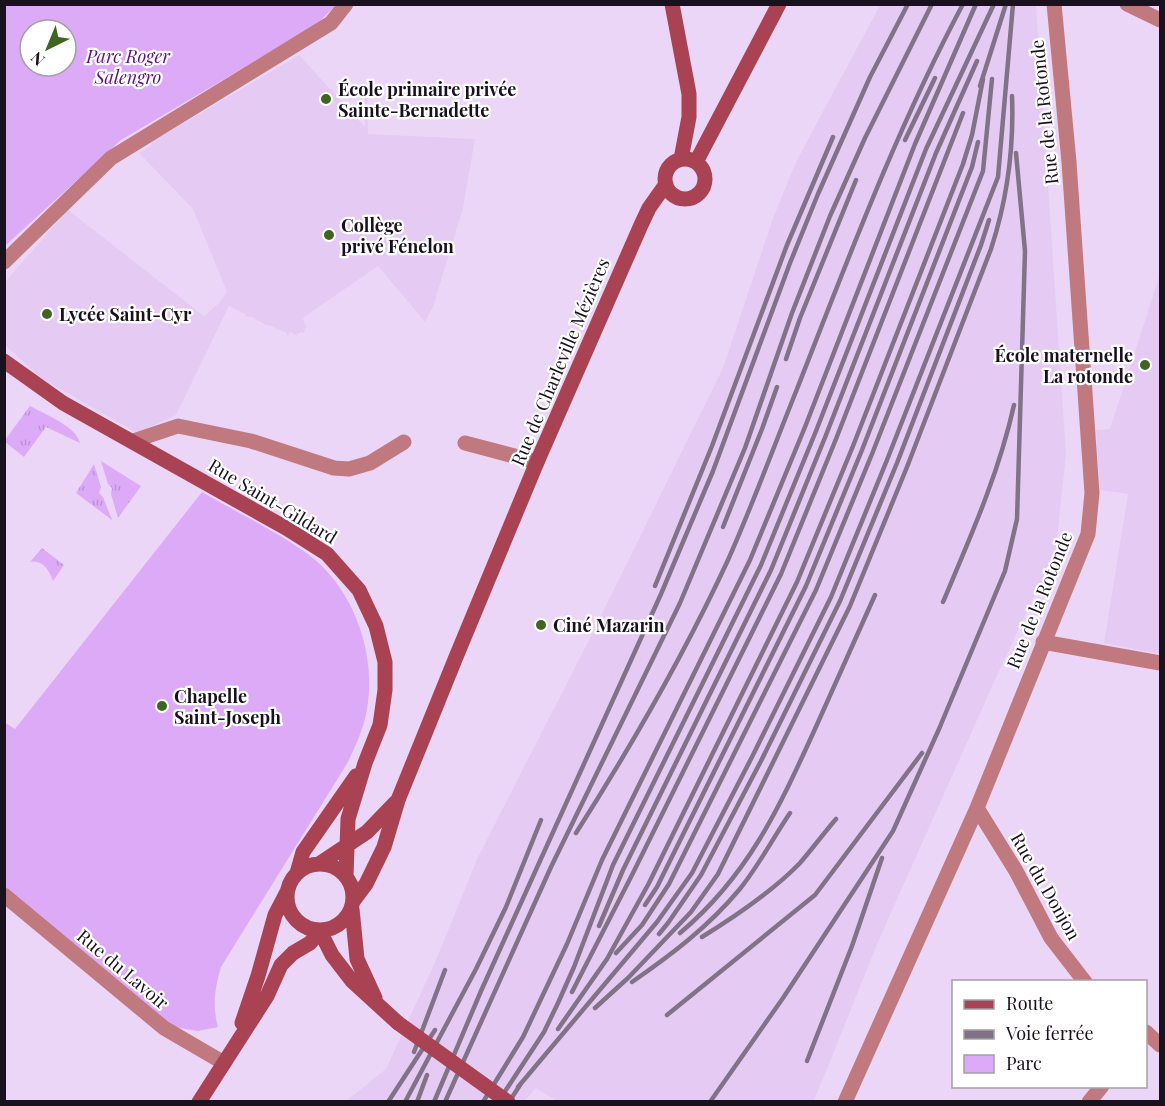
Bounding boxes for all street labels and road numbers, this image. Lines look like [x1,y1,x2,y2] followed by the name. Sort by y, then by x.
[1024,38,1064,186] street label: Rue de la Rotonde
[505,255,615,469] street label: Rue de Charleville Mézières
[204,453,342,549] street label: Rue Saint-Gildard
[1001,528,1077,672] street label: Rue de la Rotonde
[1006,828,1087,944] street label: Rue du Donjon
[72,924,174,1014] street label: Rue du Lavoir

